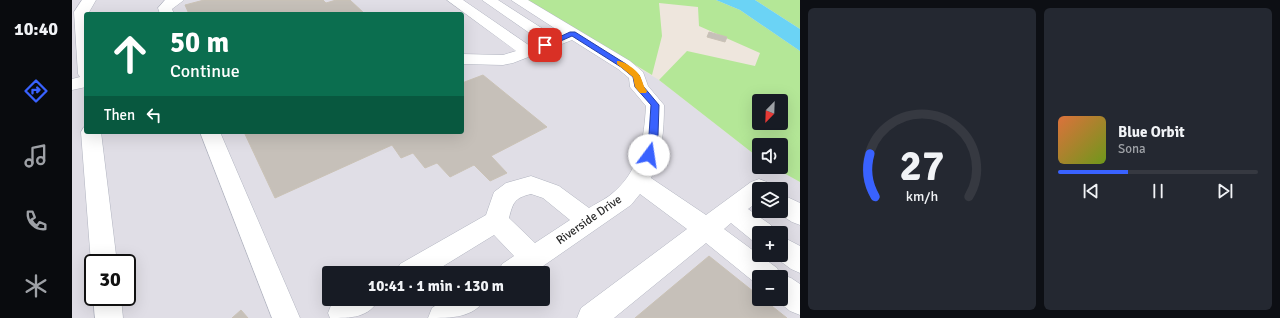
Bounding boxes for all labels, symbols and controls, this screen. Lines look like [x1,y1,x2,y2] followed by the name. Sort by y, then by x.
[14,18,58,40] text: 10:40
[170,26,229,60] text: 50 m
[104,28,156,80] icon: ahead
[528,28,562,62] pin
[534,34,556,56] icon: arrive
[170,60,240,82] text: Continue
[22,77,50,105] icon: directions
[752,94,788,130] north arrow
[752,94,788,306] map controls
[143,104,165,126] icon: left
[104,106,135,124] text: Then
[1118,123,1185,141] text: Blue Orbit
[628,134,670,176] position arrow
[752,138,788,174] button: sound
[900,141,944,192] text: 27
[1118,141,1146,157] text: Sona
[22,142,50,170] icon: music
[1080,180,1102,202] icon: previous
[1147,180,1169,202] icon: pause
[1214,180,1236,202] icon: next
[752,182,788,218] button: layers
[906,188,938,205] text: km/h
[553,192,625,248] street label: Riverside Drive
[22,207,50,235] icon: phone
[752,226,788,262] button: +
[84,254,136,306] speed limit sign: 30
[752,270,788,306] button: −
[22,272,50,300] icon: climate
[368,277,504,295] text: 10:41 · 1 min · 130 m

